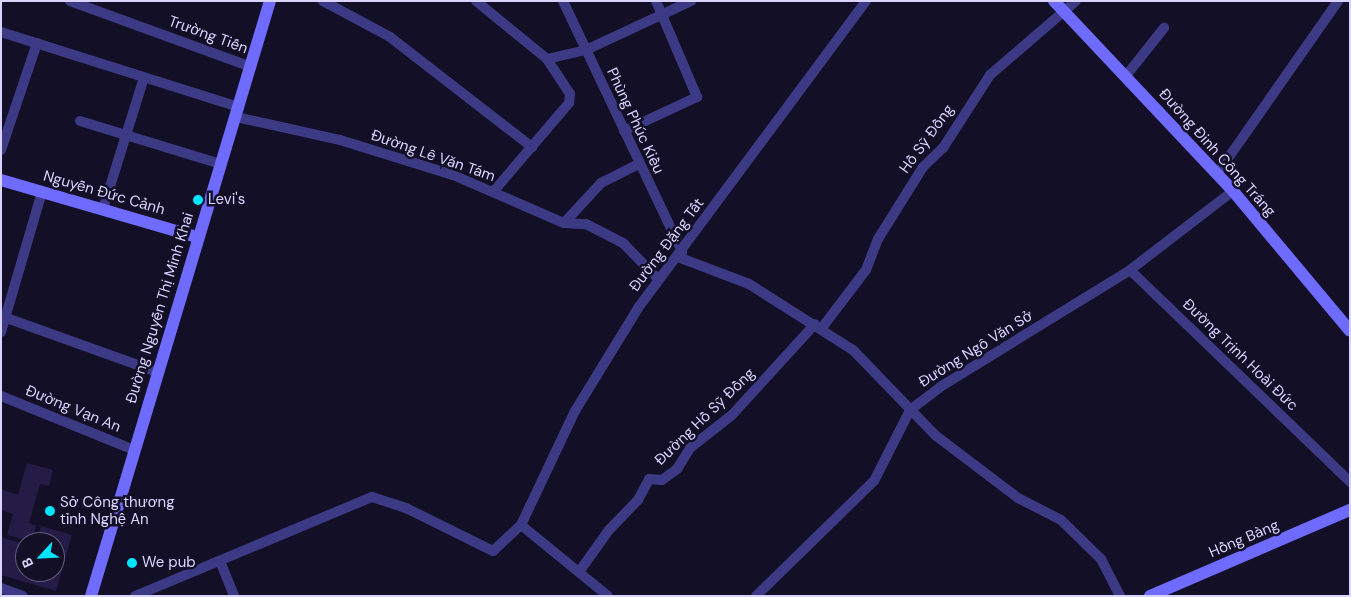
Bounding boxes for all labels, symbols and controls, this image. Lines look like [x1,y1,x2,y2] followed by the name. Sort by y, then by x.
[166,12,250,58] street label: Trường Tiến
[603,65,667,177] street label: Phùng Phúc Kiều
[1155,85,1279,221] street label: Đường Đinh Công Tráng
[896,101,958,177] street label: Hồ Sỹ Đồng
[368,126,498,186] street label: Đường Lê Văn Tám
[41,167,167,219] street label: Nguyễn Đức Cảnh
[208,191,245,209] place label: Levi's
[192,194,204,206] marker: Levi's
[626,195,708,295] street label: Đường Đặng Tất
[122,210,198,406] street label: Đường Nguyễn Thị Minh Khai
[1179,295,1301,415] street label: Đường Trịnh Hoài Đức
[916,307,1036,391] street label: Đường Ngô Văn Sở
[651,365,759,469] street label: Đường Hồ Sỹ Đồng
[23,382,123,436] street label: Đường Vạn An
[60,493,175,528] place label: Sở Công thương tỉnh Nghệ An
[44,505,56,517] marker: Sở Công thương tỉnh Nghệ An
[1206,516,1282,562] street label: Hồng Bàng
[15,532,65,582] north arrow
[142,554,196,572] place label: We pub
[17,555,37,571] text: B
[126,557,138,569] marker: We pub

